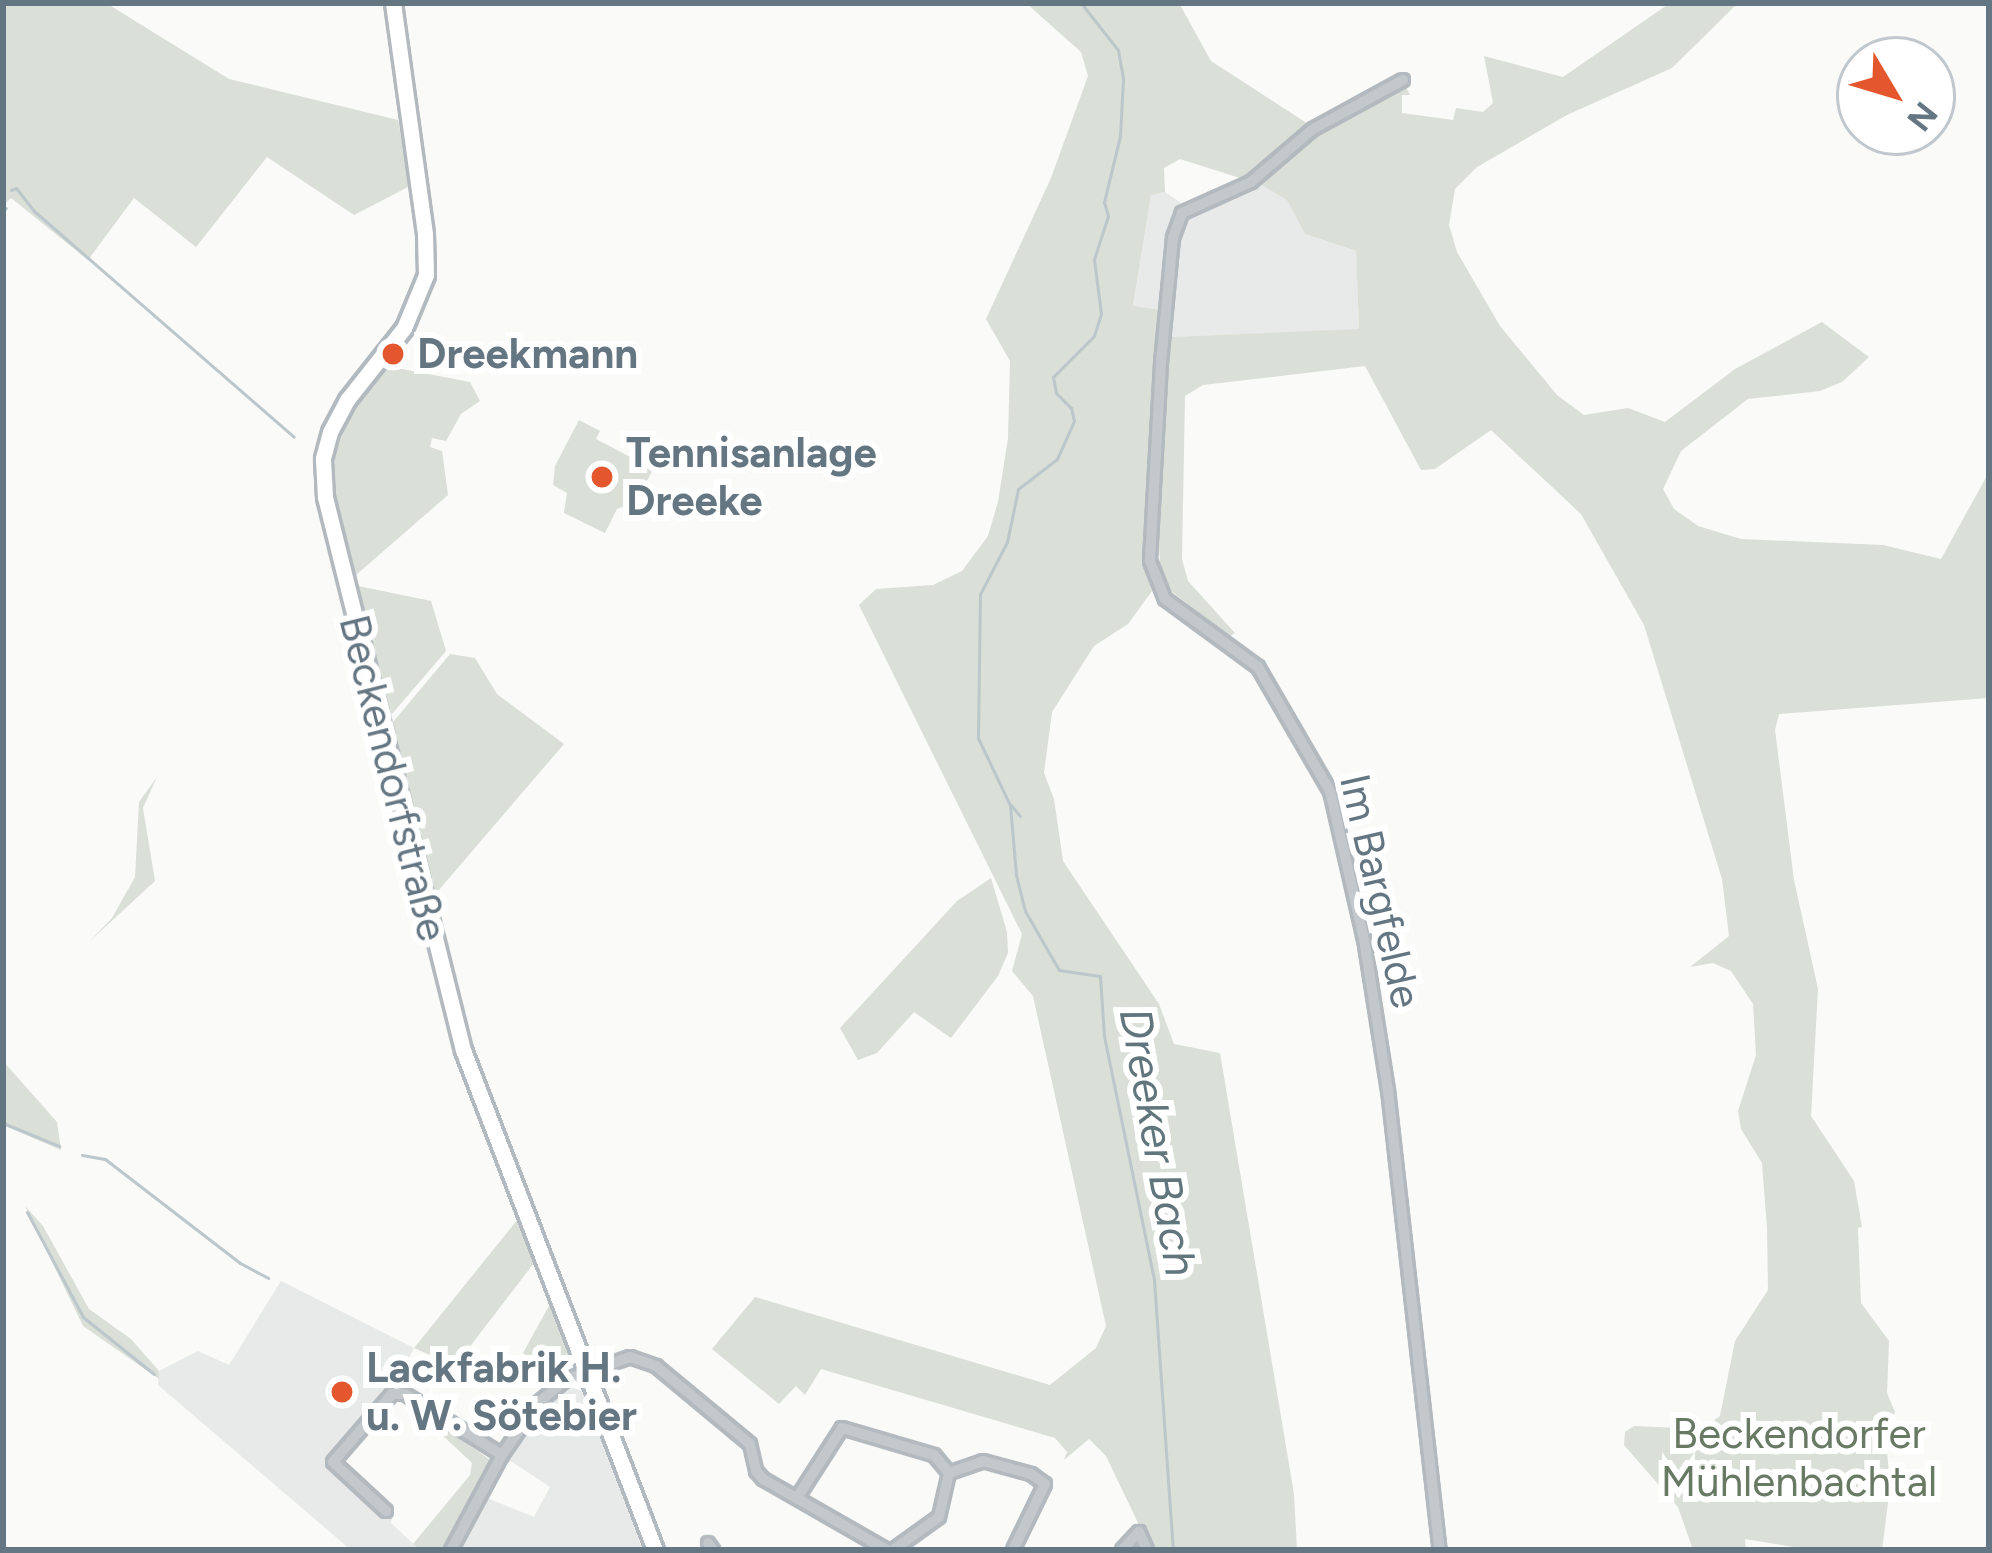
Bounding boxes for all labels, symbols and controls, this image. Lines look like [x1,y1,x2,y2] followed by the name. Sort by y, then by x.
[1836,36,1956,156] north arrow
[1899,95,1946,139] text: N
[417,329,638,379] place label: Dreekmann
[380,341,406,367] marker: Dreekmann
[626,428,877,526] place label: Tennisanlage Dreeke
[589,464,615,490] marker: Tennisanlage Dreeke
[328,610,458,946] street label: Beckendorfstraße
[1329,769,1431,1013] street label: Im Bargfelde
[1108,1004,1208,1280] water label: Dreeker Bach
[366,1343,637,1442] place label: Lackfabrik H. u. W. Sötebier
[329,1379,355,1405] marker: Lackfabrik H. u. W. Sötebier
[1661,1409,1937,1508] park label: Beckendorfer Mühlenbachtal

